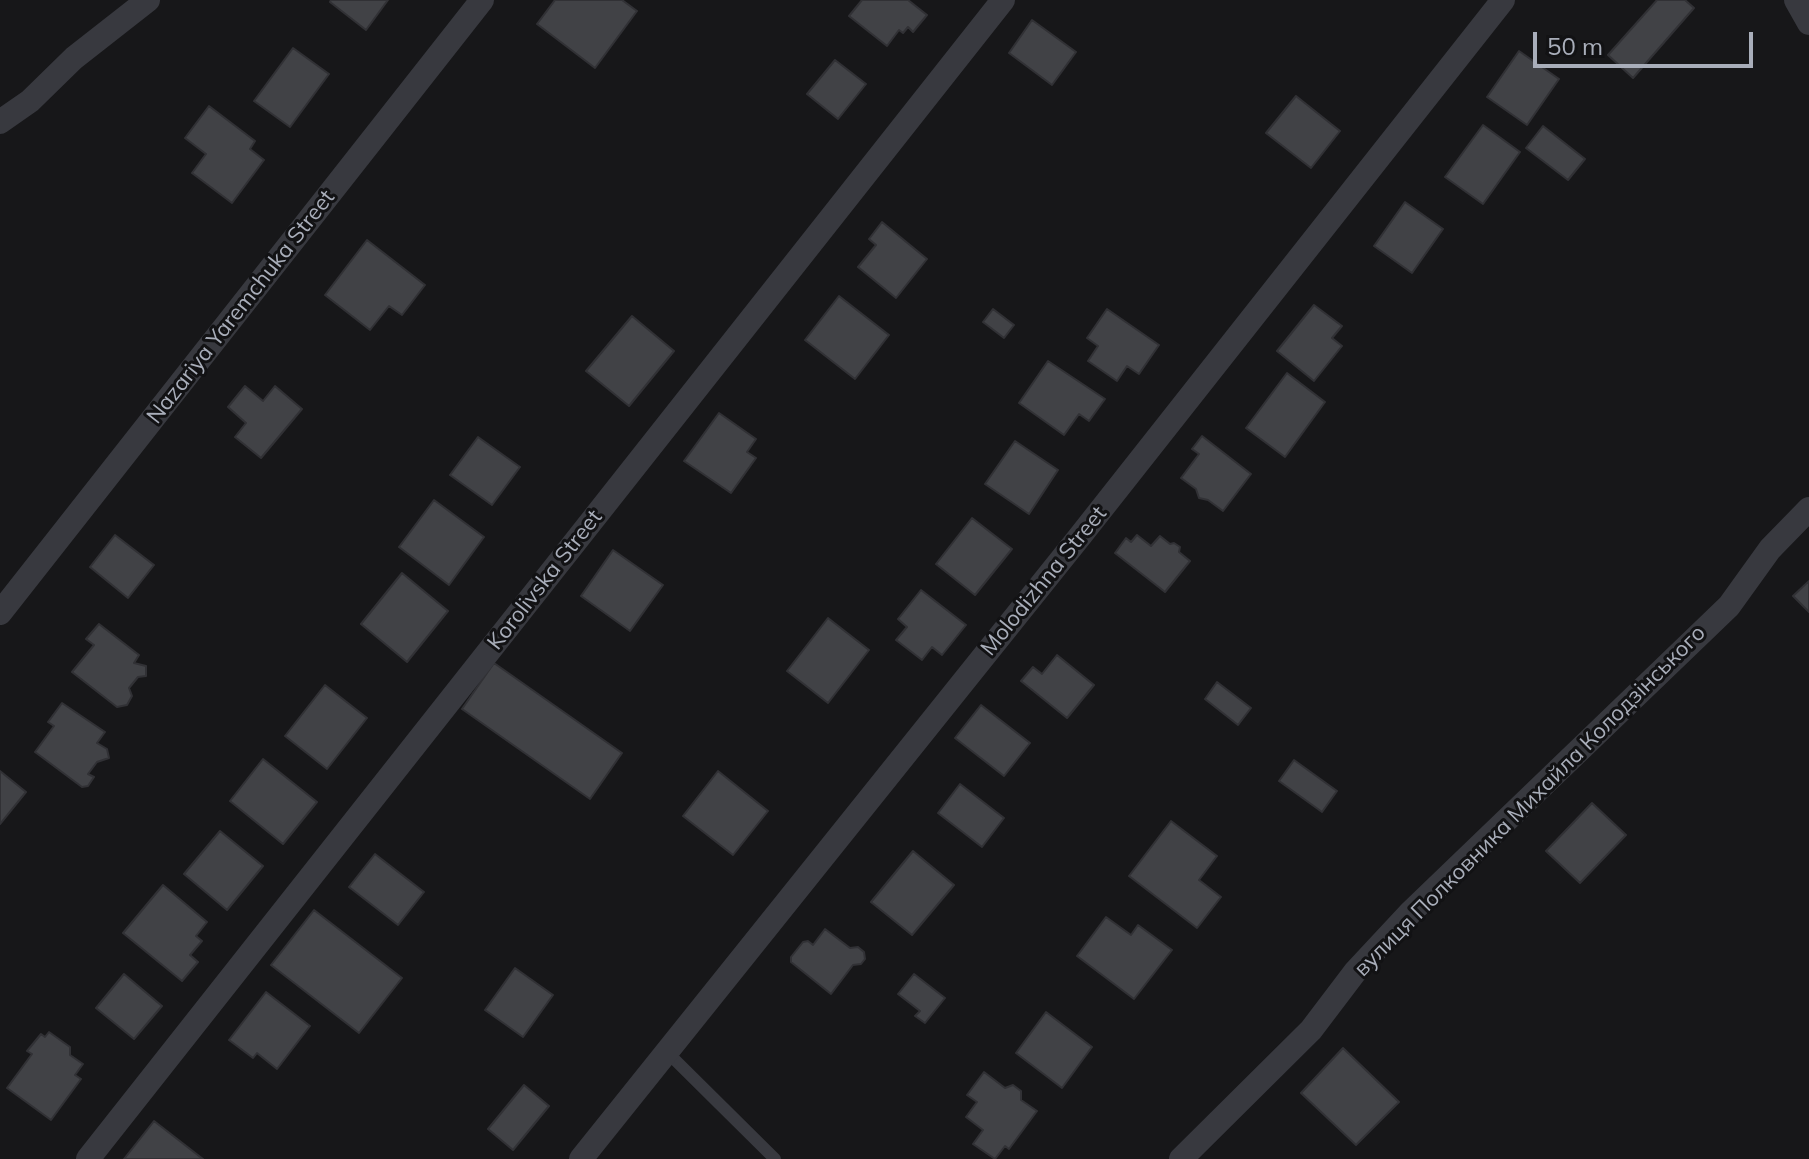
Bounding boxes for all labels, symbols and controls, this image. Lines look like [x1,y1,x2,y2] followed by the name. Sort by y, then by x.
[1537,16,1757,66] scale bar
[1547,31,1603,61] text: 50 m
[142,185,340,429] street label: Nazariya Yaremchuka Street
[976,501,1112,661] street label: Molodizhna Street
[482,505,608,655] street label: Korolivska Street
[1349,620,1711,982] street label: вулиця Полковника Михайла Колодзінського

